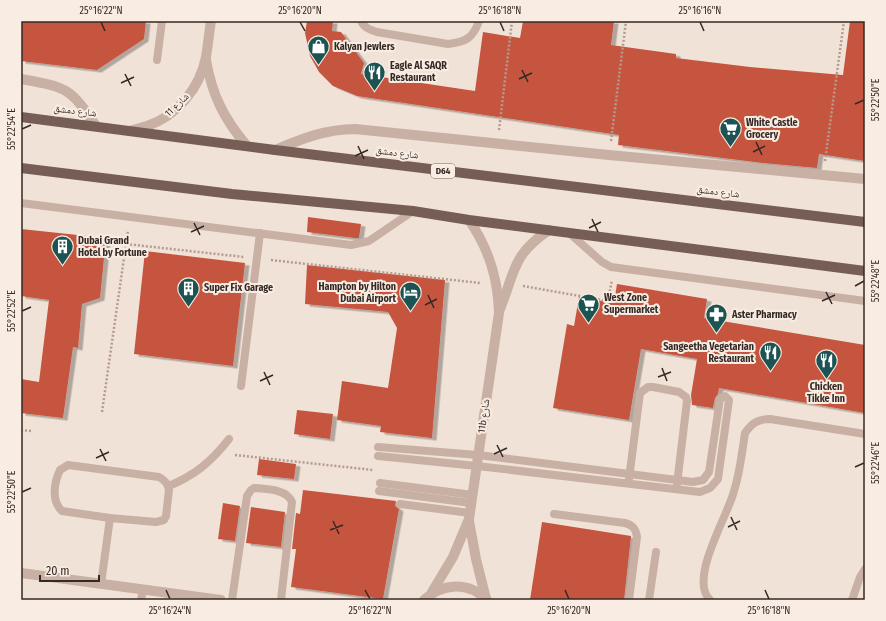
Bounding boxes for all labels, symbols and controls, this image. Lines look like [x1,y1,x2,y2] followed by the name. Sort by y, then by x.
[80,5,122,17] text: 25°16'22"N
[278,5,322,17] text: 25°16'20"N
[479,5,521,17] text: 25°16'18"N
[679,5,721,17] text: 25°16'16"N
[306,34,332,67] shop icon: Kalyan Jewlers
[334,41,395,53] place label: Kalyan Jewlers
[361,59,387,92] restaurant icon: Eagle Al SAQR Restaurant
[390,60,447,84] place label: Eagle Al SAQR Restaurant
[870,78,882,121] text: 55°22'50"E
[162,90,192,119] street label: شارع 11
[53,102,98,120] street label: شارع دمشق
[6,108,18,150] text: 55°22'54"E
[718,116,744,149] supermarket icon: White Castle Grocery
[746,117,798,141] place label: White Castle Grocery
[375,144,420,162] street label: شارع دمشق
[431,164,455,178] road number: D64
[696,183,741,201] street label: شارع دمشق
[49,234,75,267] building icon: Dubai Grand Hotel by Fortune
[78,235,147,259] place label: Dubai Grand Hotel by Fortune
[870,260,882,302] text: 55°22'48"E
[176,275,202,308] building icon: Super Fix Garage
[398,280,424,313] hotel icon: Hampton by Hilton Dubai Airport
[319,281,396,305] place label: Hampton by Hilton Dubai Airport
[204,282,273,294] place label: Super Fix Garage
[6,290,18,332] text: 55°22'52"E
[576,291,602,324] supermarket icon: West Zone Supermarket
[604,292,659,316] place label: West Zone Supermarket
[703,302,729,335] pharmacy icon: Aster Pharmacy
[731,309,797,321] place label: Aster Pharmacy
[757,340,783,373] restaurant icon: Sangeetha Vegetarian Restaurant
[663,341,754,365] place label: Sangeetha Vegetarian Restaurant
[813,348,839,381] restaurant icon: Chicken Tikke Inn
[807,381,845,405] place label: Chicken Tikke Inn
[476,398,492,434] street label: 11b شارع
[870,442,882,484] text: 55°22'46"E
[6,470,18,513] text: 55°22'50"E
[40,557,99,583] scale bar
[46,564,70,578] text: 20 m
[149,605,191,617] text: 25°16'24"N
[349,605,391,617] text: 25°16'22"N
[547,605,591,617] text: 25°16'20"N
[748,605,790,617] text: 25°16'18"N

